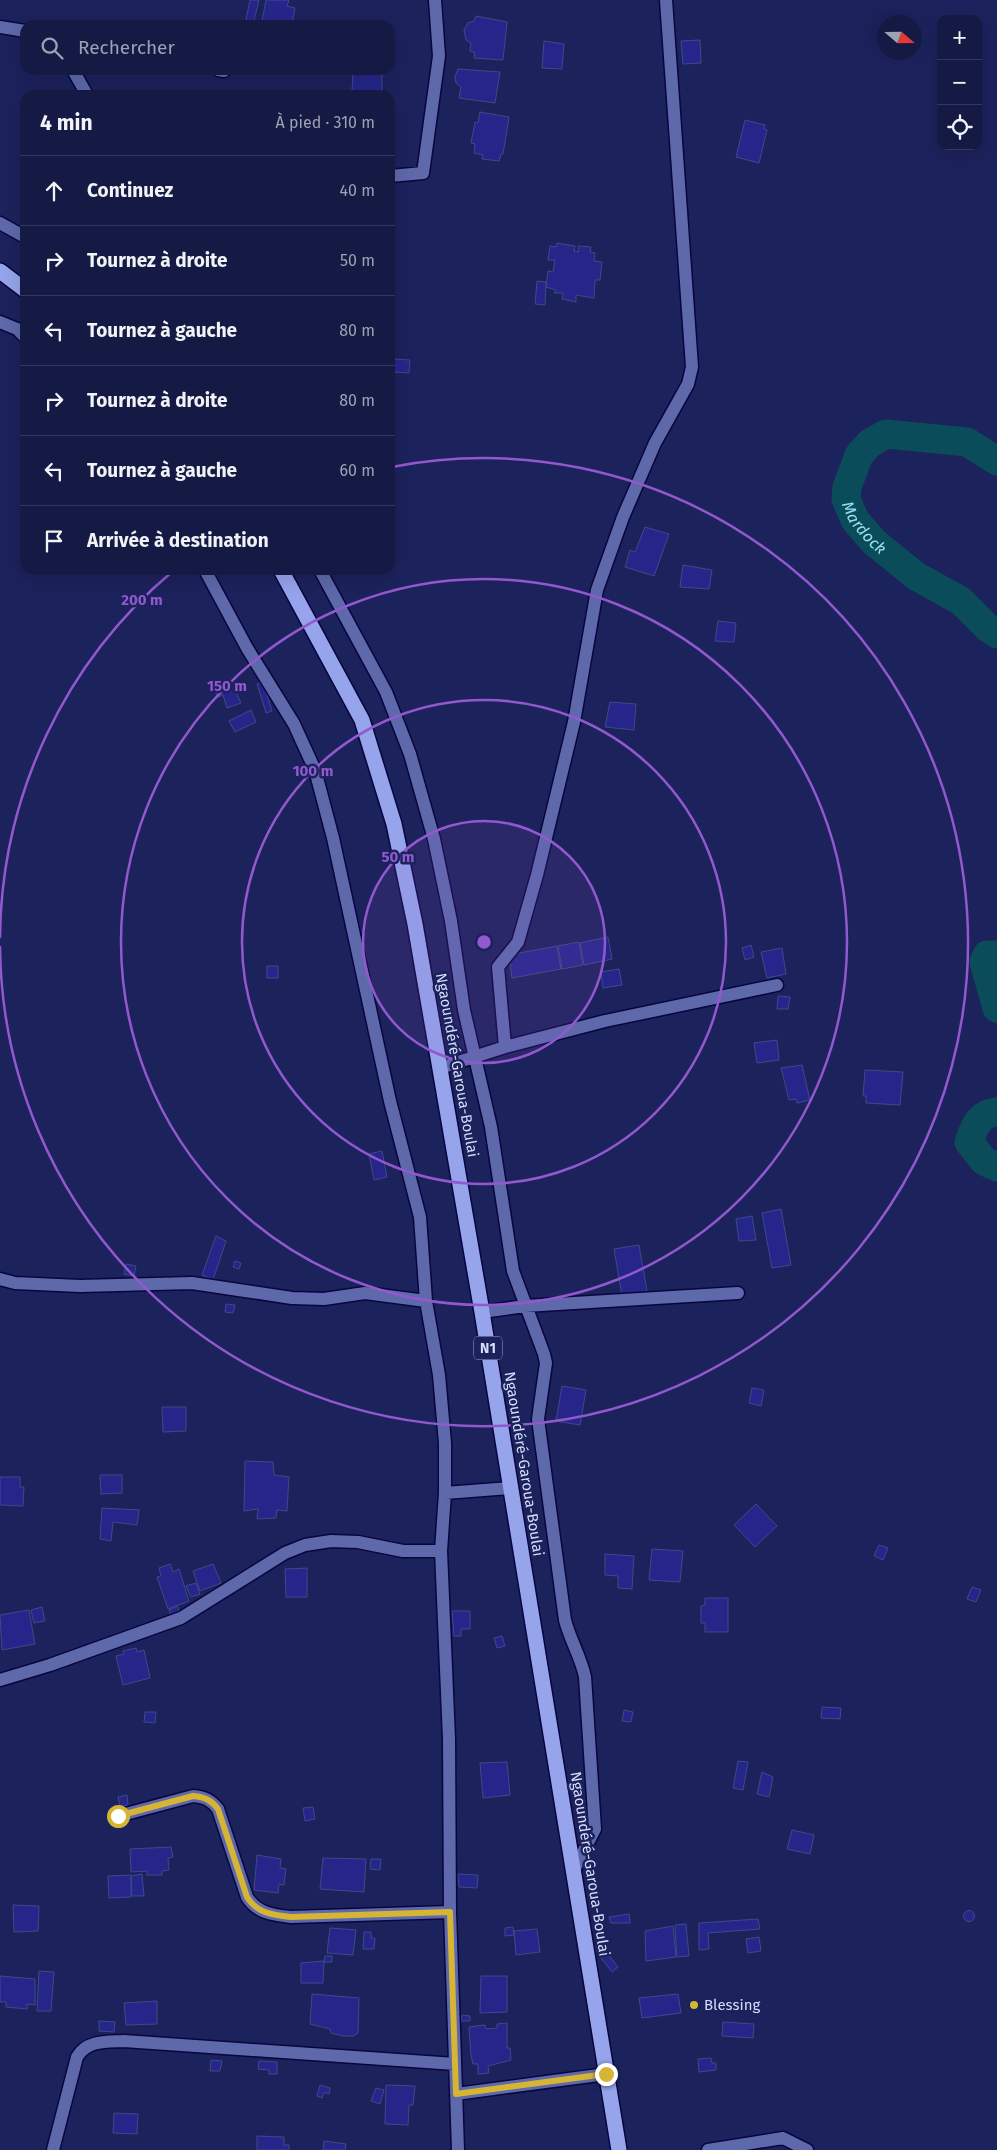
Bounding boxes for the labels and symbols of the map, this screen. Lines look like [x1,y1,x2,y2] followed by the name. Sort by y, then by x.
[877,15,922,60] north arrow
[839,498,891,558] water label: Mardock
[121,591,163,609] text: 200 m
[207,677,247,695] text: 150 m
[293,762,333,780] text: 100 m
[381,848,415,866] text: 50 m
[475,933,493,951] centre of rings
[432,971,482,1159] street label: Ngaoundéré-Garoua-Boulai
[474,1336,502,1360] road number: N1
[501,1370,547,1558] street label: Ngaoundéré-Garoua-Boulai
[567,1770,613,1958] street label: Ngaoundéré-Garoua-Boulai
[107,1805,130,1828] route start
[704,1996,760,2014] place label: Blessing
[688,1999,700,2011] marker: Blessing
[595,2063,618,2086] route end

